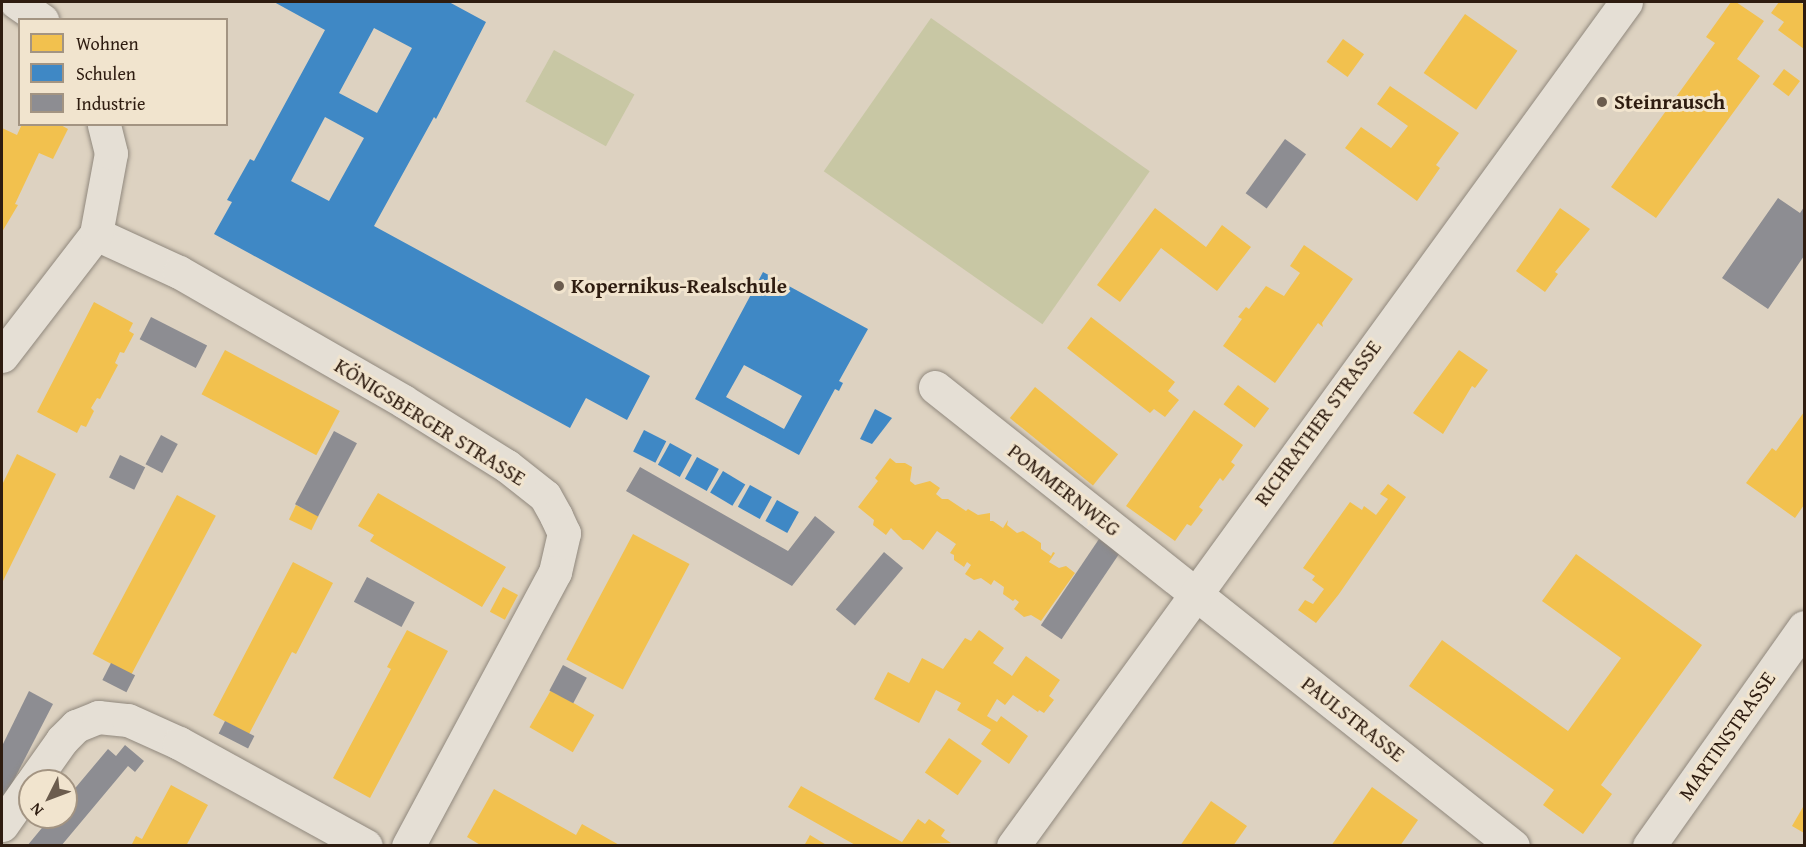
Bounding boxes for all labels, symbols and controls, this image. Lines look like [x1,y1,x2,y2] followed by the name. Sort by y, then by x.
[18,18,228,126] legend
[76,30,139,57] text: Wohnen
[76,60,136,87] text: Schulen
[1614,89,1725,115] place label: Steinrausch
[76,90,145,117] text: Industrie
[1595,95,1609,109] marker: Steinrausch
[571,273,787,299] place label: Kopernikus-Realschule
[552,279,566,293] marker: Kopernikus-Realschule
[1249,335,1387,511] street label: RICHRATHER STRASSE
[330,353,530,491] street label: KÖNIGSBERGER STRASSE
[1003,438,1125,542] street label: POMMERNWEG
[1673,667,1781,805] street label: MARTINSTRASSE
[1296,671,1410,767] street label: PAULSTRASSE
[18,769,78,829] north arrow
[24,798,49,822] text: N

